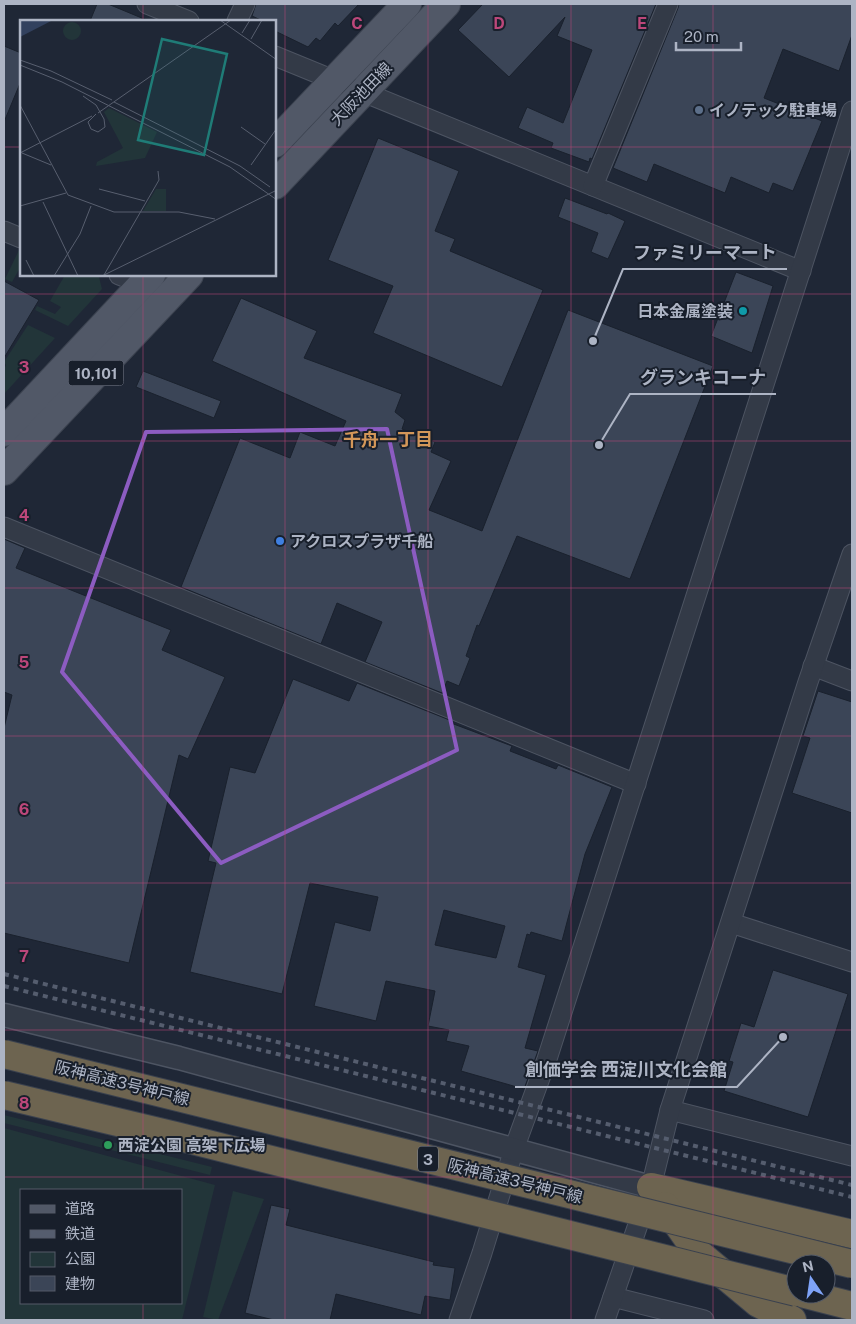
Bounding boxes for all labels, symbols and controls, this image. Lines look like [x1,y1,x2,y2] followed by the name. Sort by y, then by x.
[351,14,363,33] text: C
[493,14,505,33] text: D
[637,14,647,33] text: E
[20,20,276,276] inset map
[676,20,741,52] scale bar
[684,28,719,45] text: 20 m
[326,59,396,129] street label: 大阪池田線
[709,101,837,120] place label: イノテック駐車場
[693,104,705,116] marker: イノテック駐車場
[623,236,787,269] callout: ファミリーマート
[633,242,777,263] text: ファミリーマート
[637,302,733,321] place label: 日本金属塗装
[737,305,749,317] marker: 日本金属塗装
[19,358,29,377] text: 3
[68,360,124,386] road number: 10,101
[630,361,776,394] callout: グランキコーナ
[640,367,766,388] text: グランキコーナ
[343,429,433,450] district label: 千舟一丁目
[19,506,30,525] text: 4
[290,532,433,551] place label: アクロスプラザ千船
[274,535,286,547] marker: アクロスプラザ千船
[19,653,30,672] text: 5
[19,800,29,819] text: 6
[19,947,29,966] text: 7
[515,1054,737,1087] callout: 創価学会 西淀川文化会館
[53,1057,191,1109] street label: 阪神高速3号神戸線
[525,1059,727,1080] text: 創価学会 西淀川文化会館
[19,1094,30,1113] text: 8
[118,1136,266,1155] place label: 西淀公園 高架下広場
[102,1139,114,1151] marker: 西淀公園 高架下広場
[418,1146,438,1172] road number: 3
[446,1155,584,1207] street label: 阪神高速3号神戸線
[20,1189,182,1304] legend
[65,1200,95,1217] text: 道路
[65,1225,95,1242] text: 鉄道
[65,1250,95,1267] text: 公園
[786,1254,836,1304] north arrow
[801,1257,815,1275] text: N
[65,1275,95,1292] text: 建物

